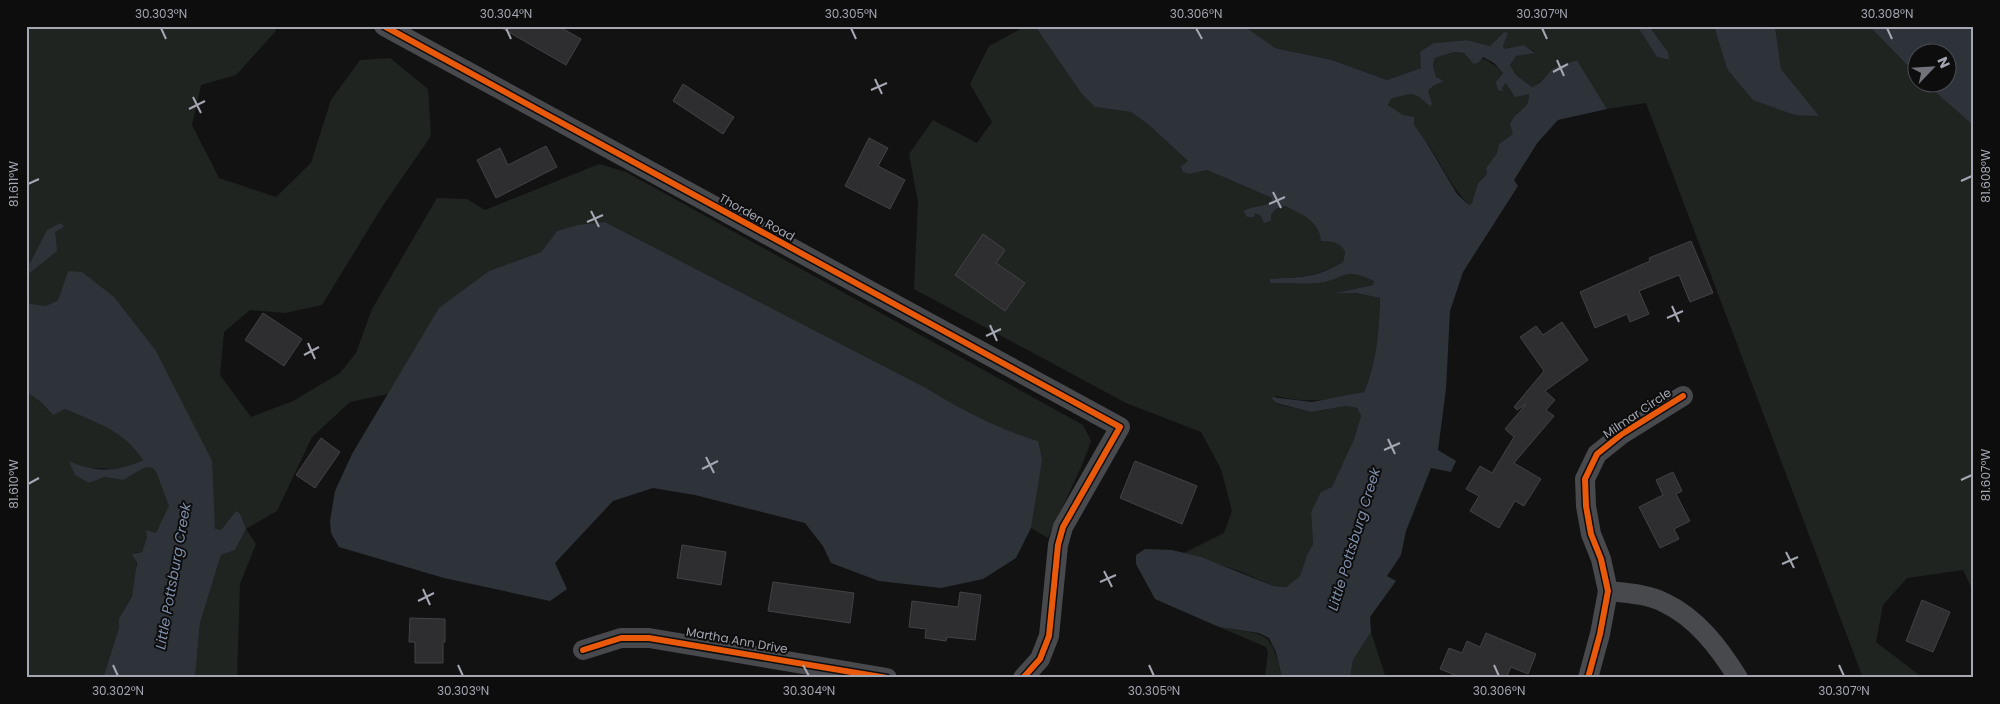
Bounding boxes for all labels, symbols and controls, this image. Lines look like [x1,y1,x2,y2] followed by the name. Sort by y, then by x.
[135,5,187,22] text: 30.303°N
[480,5,532,22] text: 30.304°N
[825,5,877,22] text: 30.305°N
[1170,5,1222,22] text: 30.306°N
[1516,5,1568,22] text: 30.307°N
[1861,5,1913,22] text: 30.308°N
[1908,42,1958,92] north arrow
[1932,54,1955,72] text: N
[1977,149,1994,203] text: 81.608°W
[5,161,22,207] text: 81.611°W
[716,189,798,245] street label: Thorden Road
[1600,384,1674,442] street label: Milmar Circle
[1977,449,1994,501] text: 81.607°W
[5,459,22,509] text: 81.610°W
[1323,464,1385,613] water label: Little Pottsburg Creek
[150,500,196,651] water label: Little Pottsburg Creek
[685,623,789,657] street label: Martha Ann Drive
[92,682,144,699] text: 30.302°N
[437,682,489,699] text: 30.303°N
[783,682,835,699] text: 30.304°N
[1128,682,1180,699] text: 30.305°N
[1473,682,1525,699] text: 30.306°N
[1818,682,1870,699] text: 30.307°N

